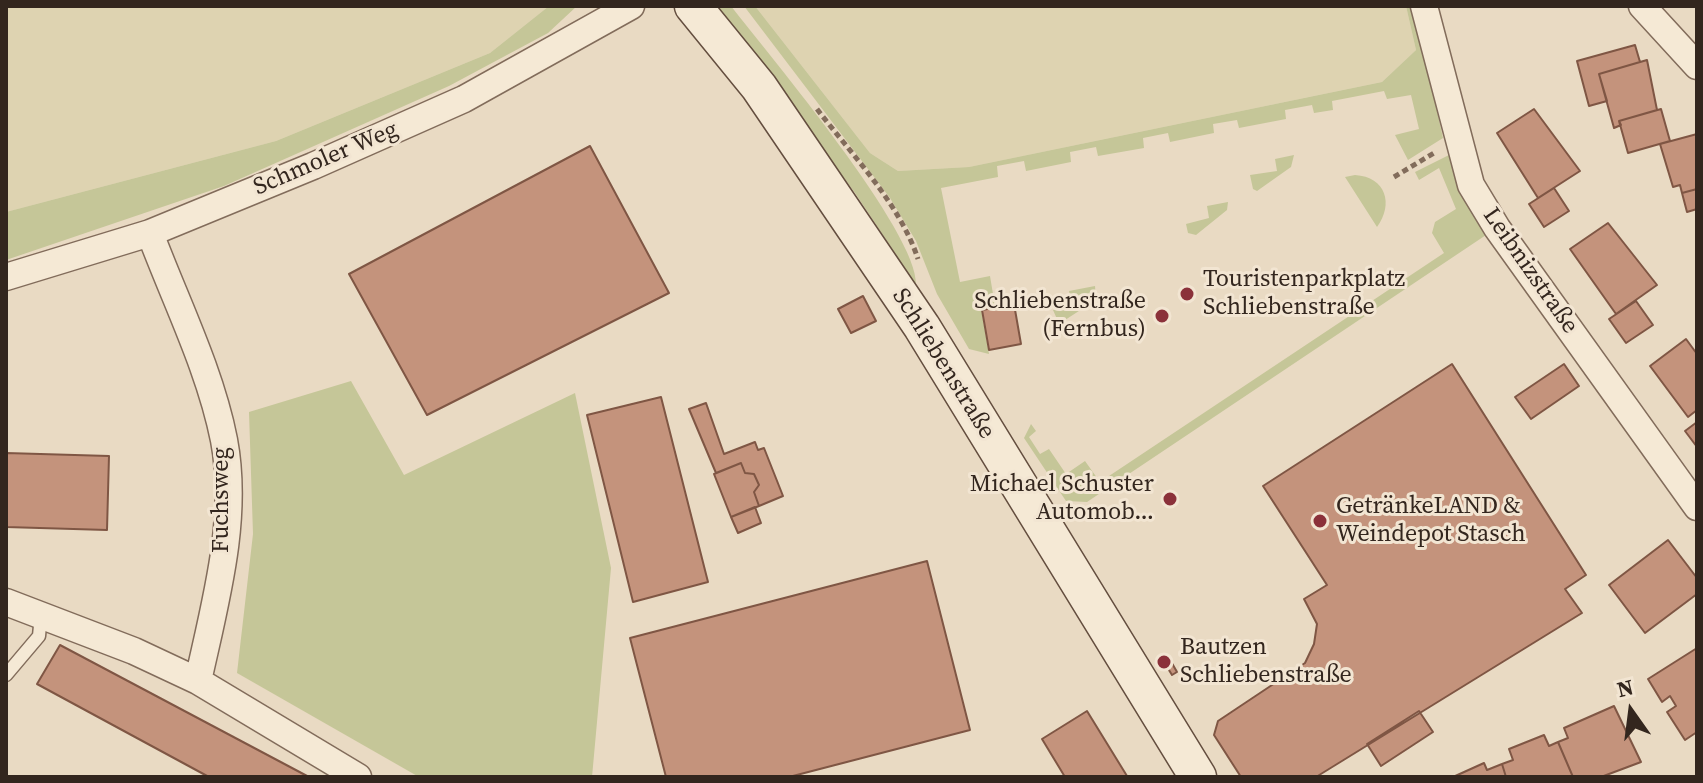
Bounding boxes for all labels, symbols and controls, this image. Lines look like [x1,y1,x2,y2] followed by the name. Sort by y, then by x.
[250,116,402,202] street label: Schmoler Weg
[1476,203,1584,339] street label: Leibnizstraße
[1203,266,1405,322] place label: Touristenparkplatz Schliebenstraße
[885,283,1001,445] street label: Schliebenstraße
[1178,285,1196,303] marker: Touristenparkplatz Schliebenstraße
[974,288,1146,344] place label: Schliebenstraße (Fernbus)
[1153,307,1171,325] marker: Schliebenstraße (Fernbus)
[208,447,236,553] street label: Fuchsweg
[970,471,1154,527] place label: Michael Schuster Automob...
[1161,490,1179,508] marker: Michael Schuster Automob...
[1336,493,1526,549] place label: GetränkeLAND & Weindepot Stasch
[1311,512,1329,530] marker: GetränkeLAND & Weindepot Stasch
[1180,634,1352,690] place label: Bautzen Schliebenstraße
[1155,653,1173,671] marker: Bautzen Schliebenstraße
[1591,671,1671,751] north arrow
[1614,671,1637,704] text: N

